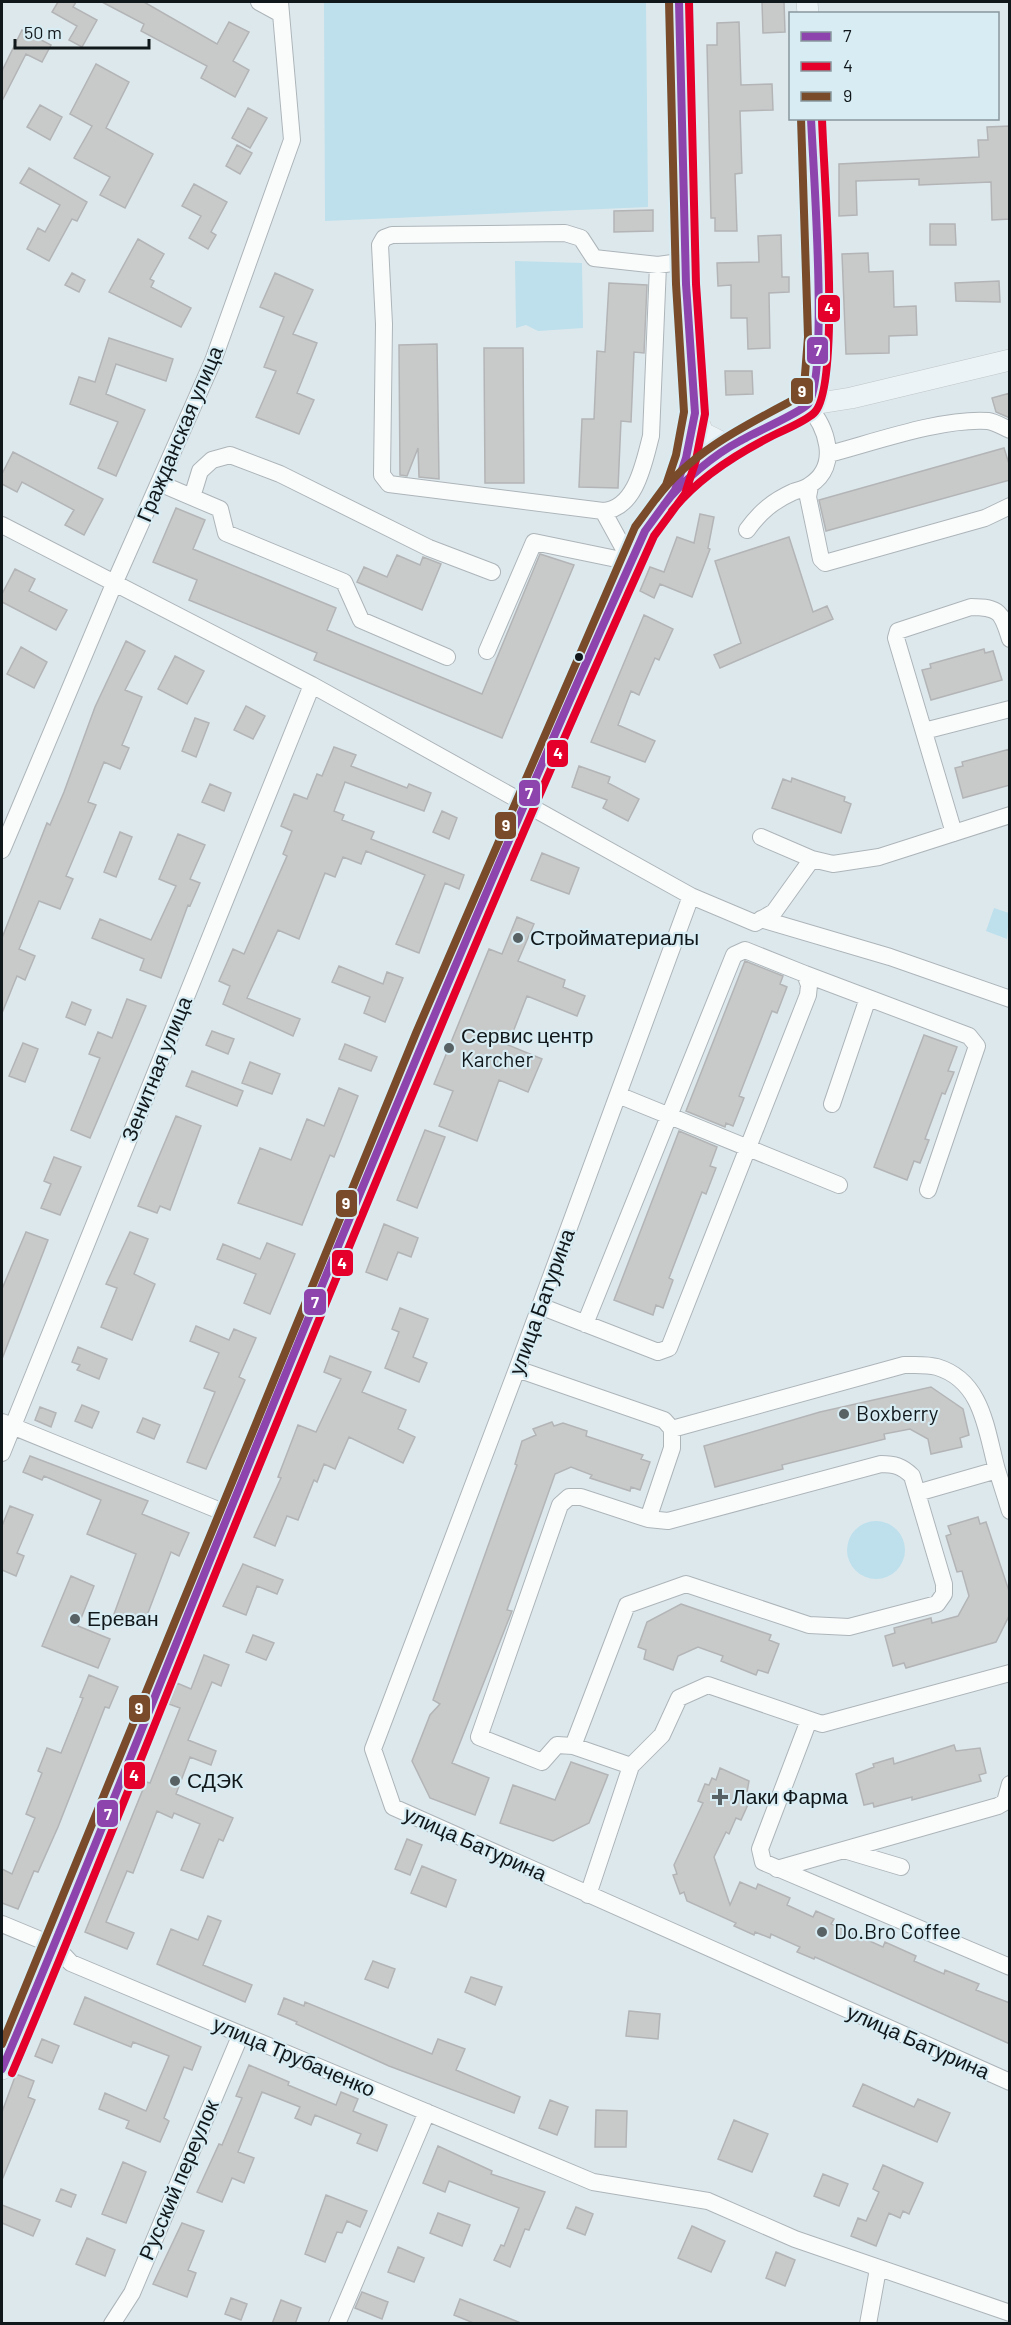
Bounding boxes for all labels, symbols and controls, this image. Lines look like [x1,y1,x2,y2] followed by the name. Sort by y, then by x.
[15,12,148,50] scale bar
[789,12,999,120] legend
[24,21,62,43] text: 50 m
[843,24,852,46] text: 7
[843,54,853,76] text: 4
[843,84,852,106] text: 9
[817,294,841,323] line badge: 4
[824,298,834,317] text: 4
[806,336,829,365] line badge: 7
[814,340,822,359] text: 7
[130,342,227,525] street label: Гражданская улица
[790,377,814,405] line badge: 9
[798,381,806,400] text: 9
[573,651,585,663] unlabelled marker
[546,739,569,768] line badge: 4
[553,743,563,762] text: 4
[518,779,541,807] line badge: 7
[525,783,533,802] text: 7
[494,811,517,840] line badge: 9
[502,815,510,834] text: 9
[530,924,699,949] place label: Стройматериалы
[511,931,525,945] marker: Стройматериалы
[115,992,196,1144] street label: Зенитная улица
[461,1022,593,1071] place label: Сервис центр Karcher
[442,1041,456,1055] marker: Сервис центр Karcher
[335,1189,358,1218] line badge: 9
[342,1193,350,1212] text: 9
[503,1225,579,1378] street label: улица Батурина
[331,1249,354,1277] line badge: 4
[337,1253,347,1272] text: 4
[303,1288,327,1316] line badge: 7
[311,1292,319,1311] text: 7
[856,1400,939,1425] place label: Boxberry
[837,1407,851,1421] marker: Boxberry
[87,1605,159,1630] place label: Ереван
[68,1612,82,1626] marker: Ереван
[128,1694,151,1723] line badge: 9
[135,1698,143,1717] text: 9
[123,1761,146,1790] line badge: 4
[129,1765,139,1784] text: 4
[187,1767,244,1792] place label: СДЭК
[168,1774,182,1788] marker: СДЭК
[732,1783,848,1808] place label: Лаки Фарма
[713,1790,727,1804] marker: Лаки Фарма
[96,1799,119,1828] line badge: 7
[400,1800,551,1885] street label: улица Батурина
[104,1804,112,1823] text: 7
[834,1918,961,1943] place label: Do.Bro Coffee
[815,1925,829,1939] marker: Do.Bro Coffee
[843,1998,994,2083] street label: улица Батурина
[210,2010,379,2101] street label: улица Трубаченко
[133,2095,223,2263] street label: Русский переулок

